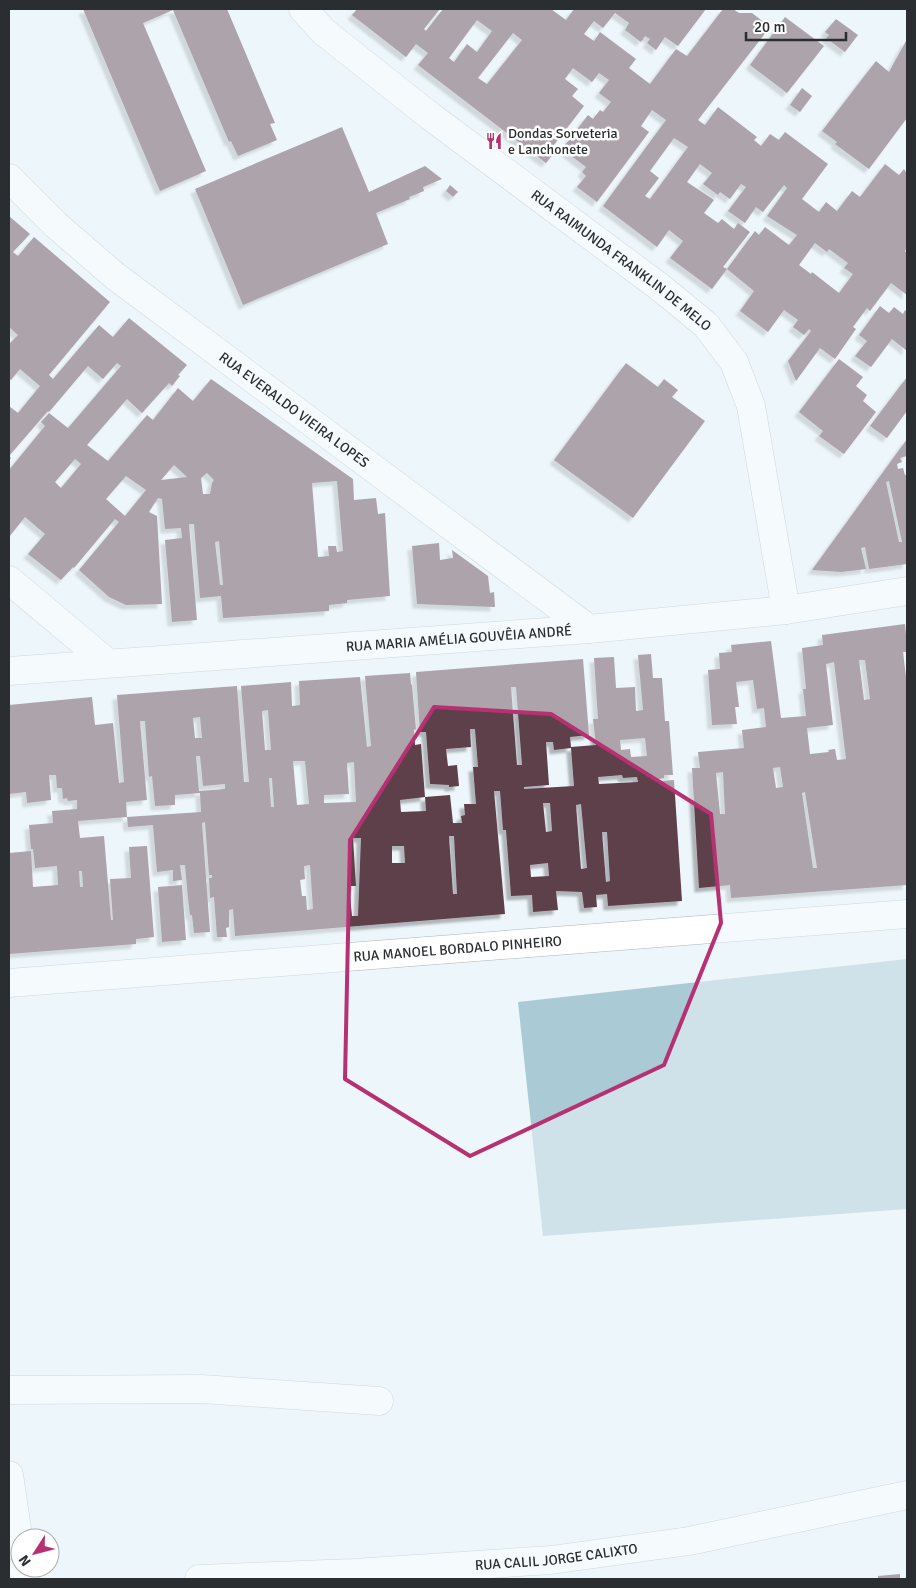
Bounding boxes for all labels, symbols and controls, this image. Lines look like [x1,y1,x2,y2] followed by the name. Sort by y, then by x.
[746,10,846,42] scale bar
[754,18,785,36] text: 20 m
[508,125,618,158] place label: Dondas Sorveteria e Lanchonete
[484,131,504,151] restaurant icon: Dondas Sorveteria e Lanchonete
[528,186,715,335] street label: RUA RAIMUNDA FRANKLIN DE MELO
[216,349,372,471] street label: RUA EVERALDO VIEIRA LOPES
[345,622,573,656] street label: RUA MARIA AMÉLIA GOUVÊIA ANDRÉ
[353,933,563,966] street label: RUA MANOEL BORDALO PINHEIRO
[10,1528,60,1578] north arrow
[474,1540,639,1574] street label: RUA CALIL JORGE CALIXTO
[15,1551,35,1569] text: N

